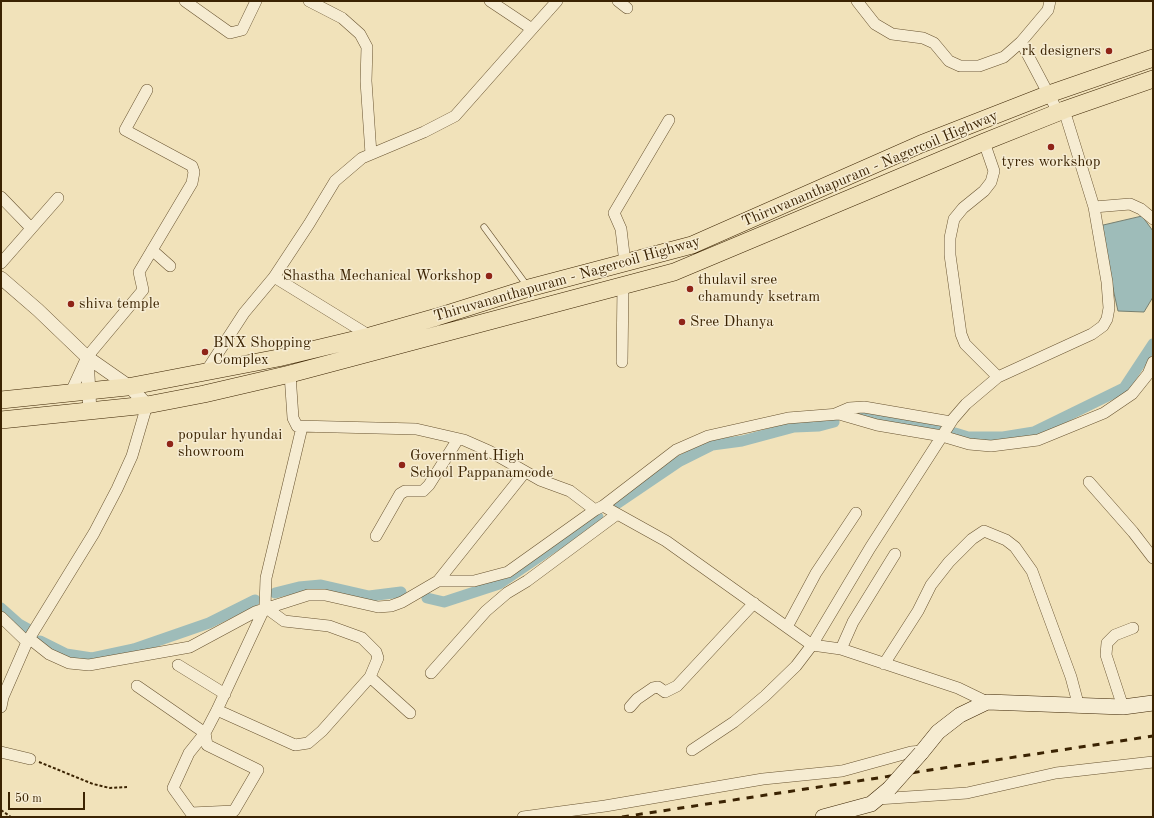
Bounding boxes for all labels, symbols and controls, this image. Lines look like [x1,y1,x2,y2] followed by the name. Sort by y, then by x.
[1022,42,1101,60] place label: rk designers
[1104,46,1114,56] marker: rk designers
[739,107,1001,231] street label: Thiruvananthapuram - Nagercoil Highway
[1046,142,1056,152] marker: tyres workshop
[1001,153,1101,171] place label: tyres workshop
[432,232,702,326] street label: Thiruvananthapuram - Nagercoil Highway
[283,267,481,285] place label: Shastha Mechanical Workshop
[484,271,494,281] marker: Shastha Mechanical Workshop
[698,271,820,306] place label: thulavil sree chamundy ksetram
[685,284,695,294] marker: thulavil sree chamundy ksetram
[79,295,160,313] place label: shiva temple
[66,299,76,309] marker: shiva temple
[690,313,774,331] place label: Sree Dhanya
[677,317,687,327] marker: Sree Dhanya
[213,334,311,369] place label: BNX Shopping Complex
[200,347,210,357] marker: BNX Shopping Complex
[178,426,282,461] place label: popular hyundai showroom
[165,439,175,449] marker: popular hyundai showroom
[410,447,553,482] place label: Government High School Pappanamcode
[397,460,407,470] marker: Government High School Pappanamcode
[10,784,87,810] scale bar
[15,793,42,805] text: 50 m

